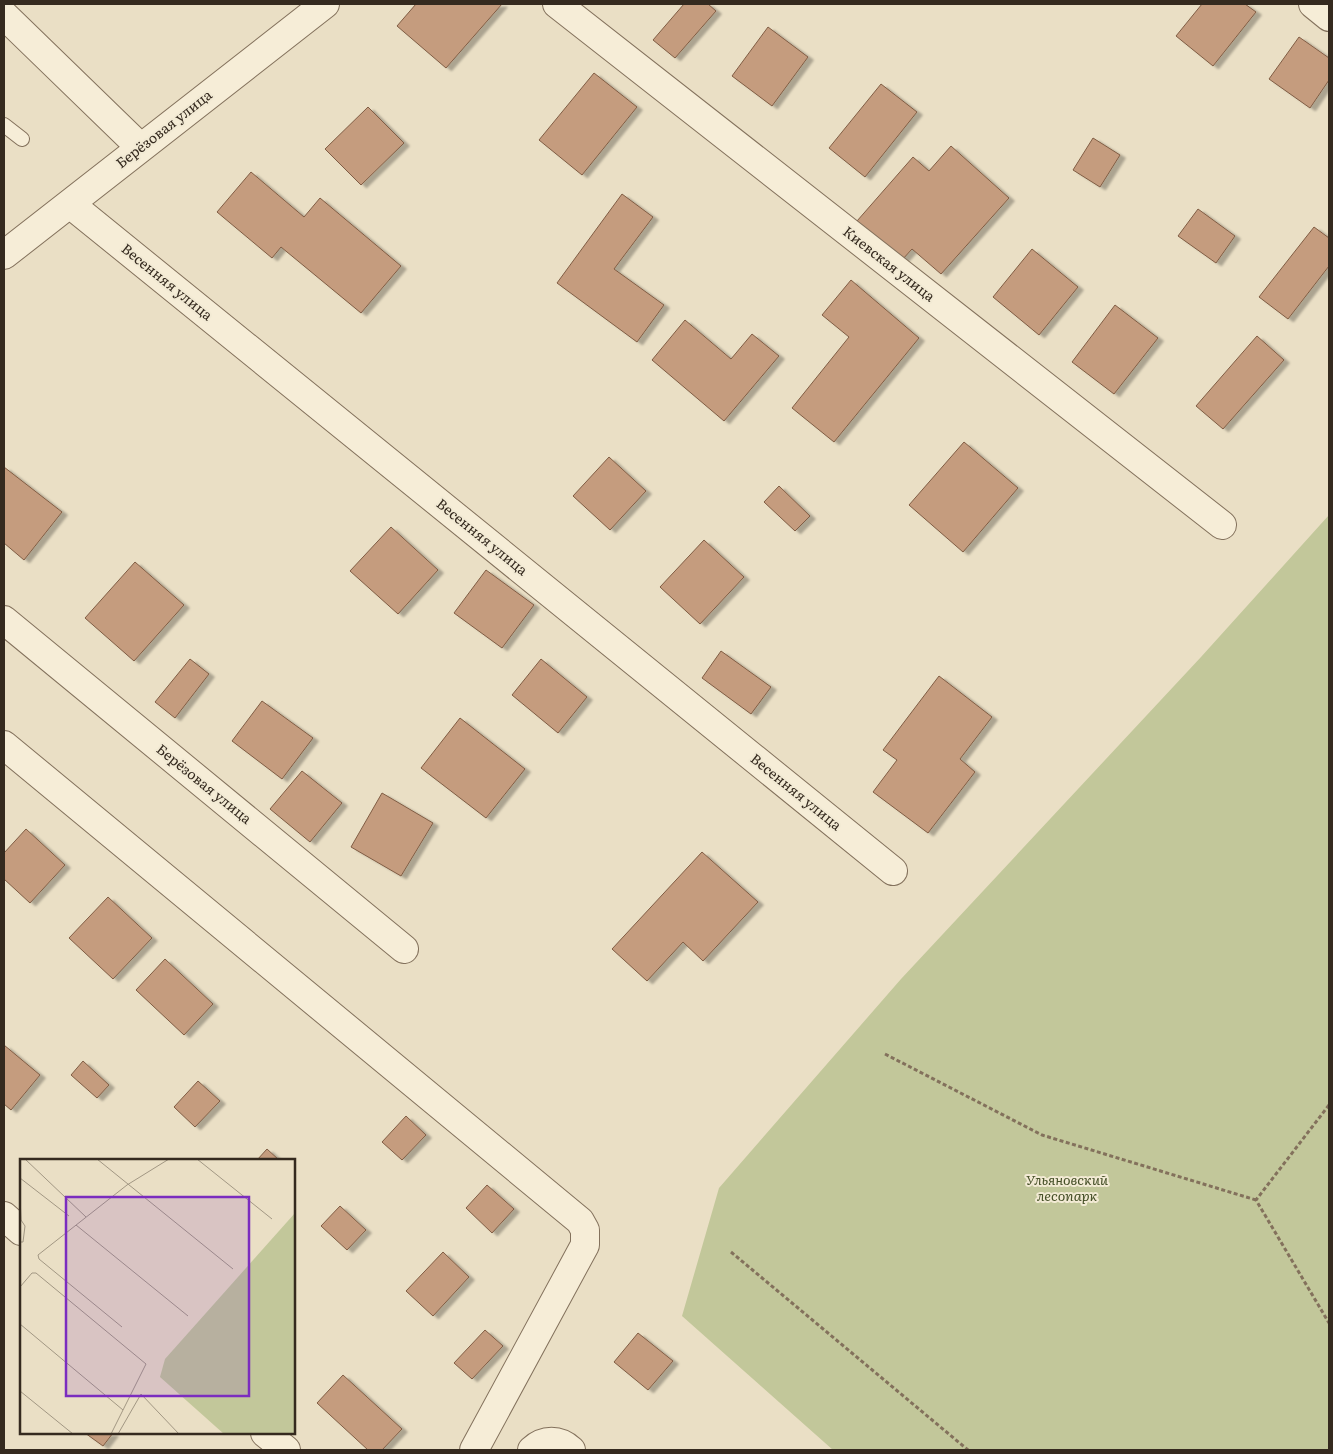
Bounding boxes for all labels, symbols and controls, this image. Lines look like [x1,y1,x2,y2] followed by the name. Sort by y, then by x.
[111,84,216,172] street label: Берёзовая улица
[839,221,940,306] street label: Киевская улица
[118,238,218,325] street label: Весенняя улица
[433,493,533,580] street label: Весенняя улица
[153,739,257,828] street label: Берёзовая улица
[747,748,847,835] street label: Весенняя улица
[20,1159,295,1434] inset map
[1026,1169,1109,1205] park label: Ульяновский лесопарк

